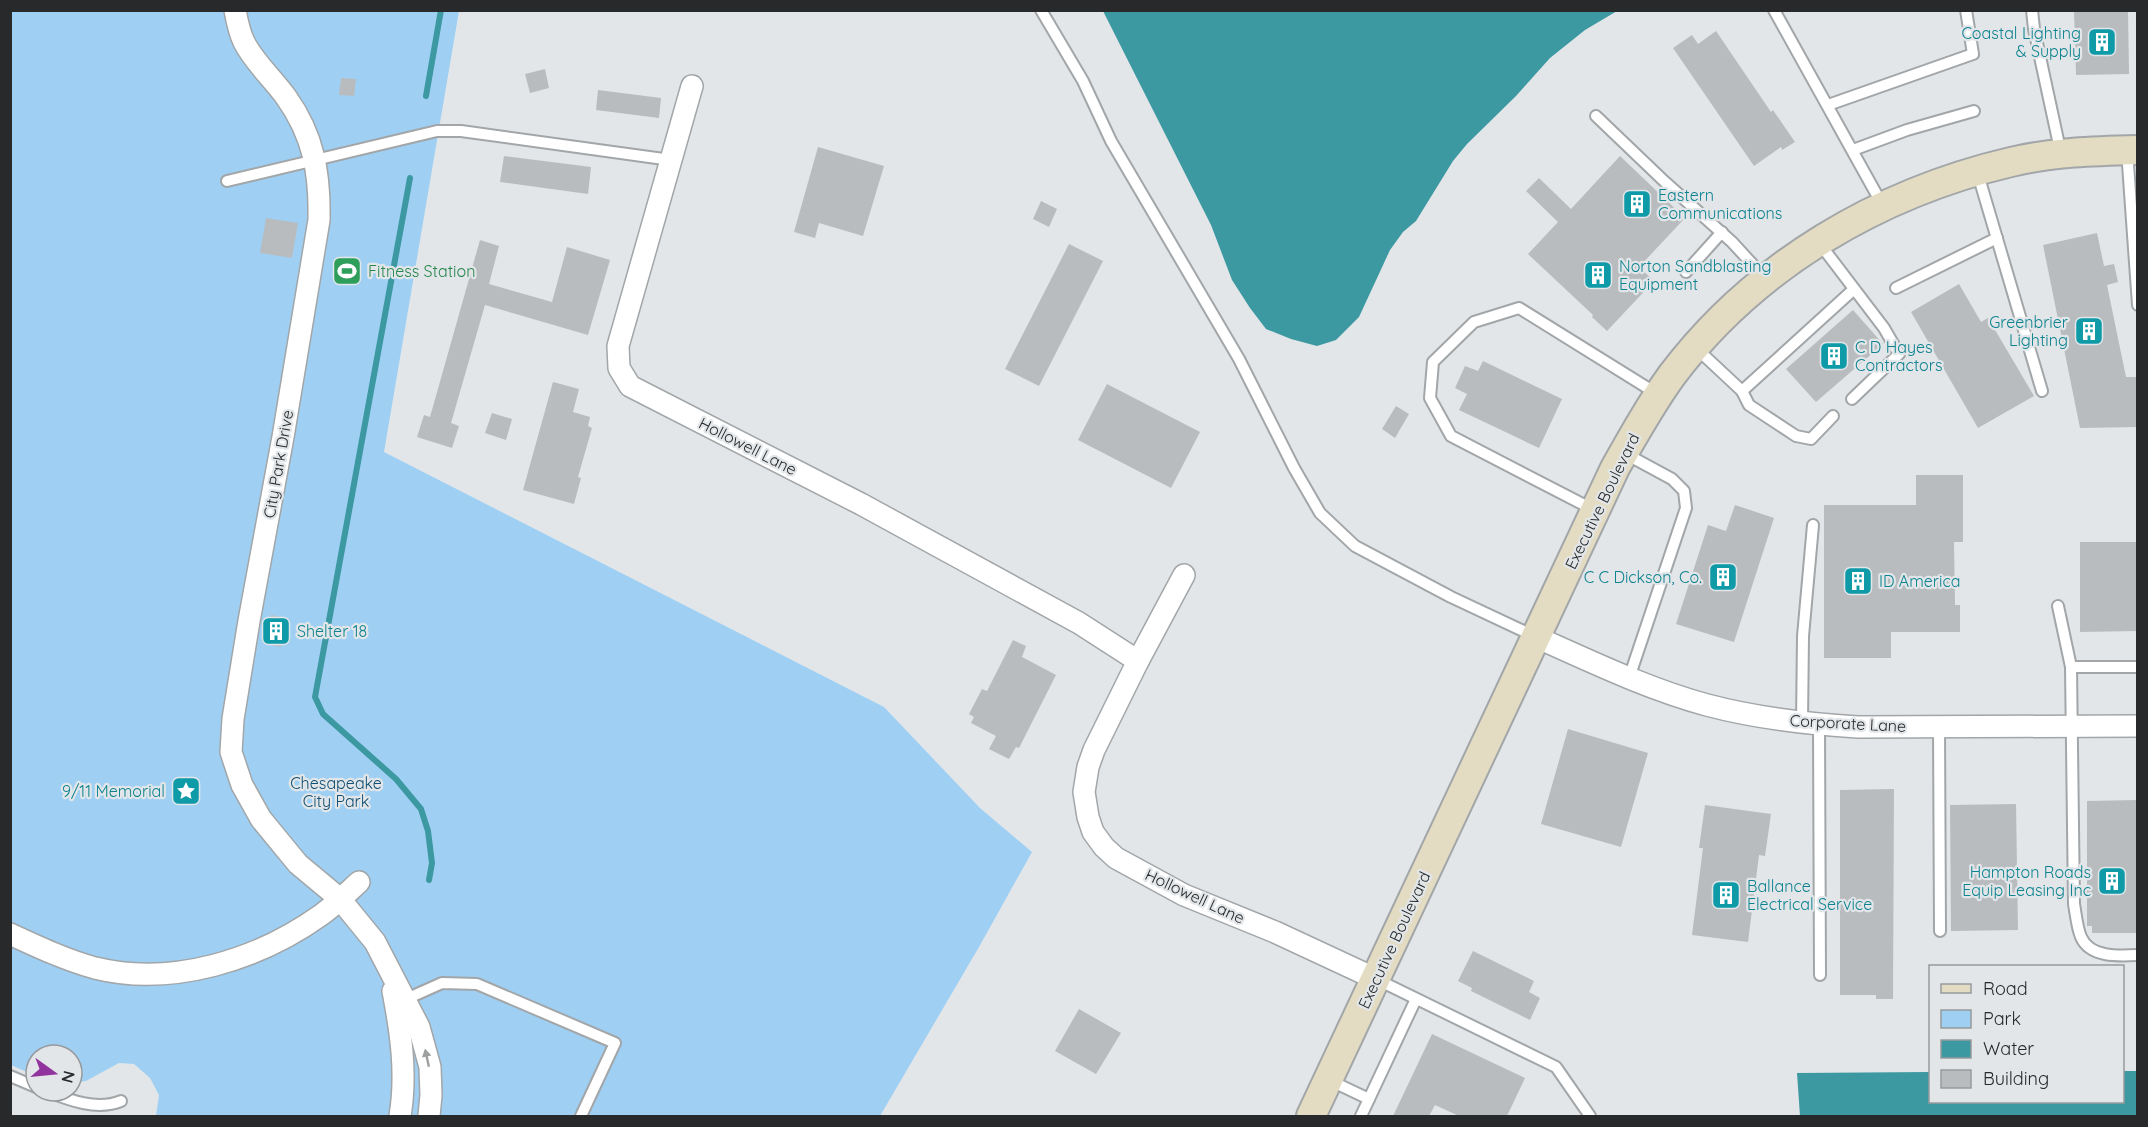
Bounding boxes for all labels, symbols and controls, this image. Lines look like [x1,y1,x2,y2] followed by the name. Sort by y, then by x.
[1961,23,2081,61] place label: Coastal Lighting & Supply
[2086,26,2118,58] building icon: Coastal Lighting & Supply
[1658,185,1782,223] place label: Eastern Communications
[1621,188,1653,220] building icon: Eastern Communications
[331,255,363,287] sports icon: Fitness Station
[1619,256,1771,294] place label: Norton Sandblasting Equipment
[1582,259,1614,291] building icon: Norton Sandblasting Equipment
[368,261,475,281] place label: Fitness Station
[1989,312,2068,350] place label: Greenbrier Lighting
[2073,315,2105,347] building icon: Greenbrier Lighting
[1855,337,1942,375] place label: C D Hayes Contractors
[1818,340,1850,372] building icon: C D Hayes Contractors
[259,408,297,520] street label: City Park Drive
[696,413,800,479] street label: Hollowell Lane
[1560,430,1644,572] street label: Executive Boulevard
[1707,561,1739,593] building icon: C C Dickson, Co.
[1842,565,1874,597] building icon: ID America
[1584,567,1702,587] place label: C C Dickson, Co.
[1879,571,1960,591] place label: ID America
[260,615,292,647] building icon: Shelter 18
[297,621,367,641] place label: Shelter 18
[1789,710,1907,736] street label: Corporate Lane
[290,773,382,811] park label: Chesapeake City Park
[170,775,202,807] place icon: 9/11 Memorial
[62,781,165,801] place label: 9/11 Memorial
[1962,862,2091,900] place label: Hampton Roads Equip Leasing Inc
[1142,864,1248,928] street label: Hollowell Lane
[2096,865,2128,897] building icon: Hampton Roads Equip Leasing Inc
[1353,868,1435,1012] street label: Executive Boulevard
[1747,876,1872,914] place label: Ballance Electrical Service
[1710,879,1742,911] building icon: Ballance Electrical Service
[1929,965,2124,1103] legend
[1983,977,2028,1000] text: Road
[1983,1007,2021,1030] text: Park
[1983,1037,2034,1060] text: Water
[24,1043,84,1103] north arrow
[422,1049,432,1068] one-way arrow
[1983,1067,2049,1090] text: Building
[57,1069,80,1085] text: N

